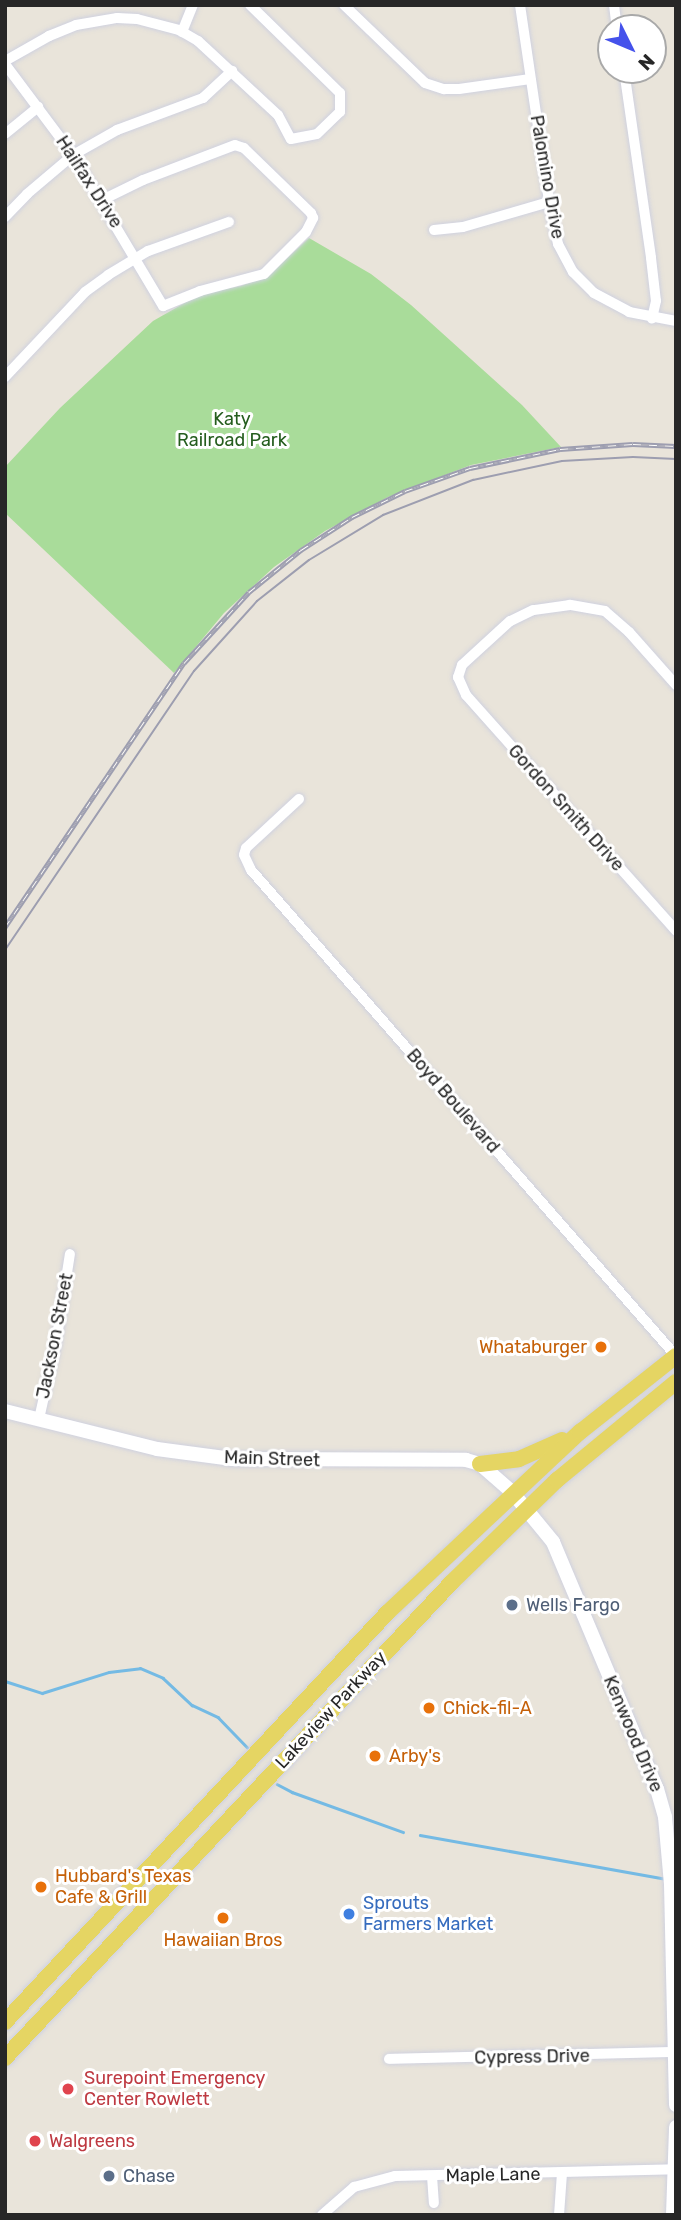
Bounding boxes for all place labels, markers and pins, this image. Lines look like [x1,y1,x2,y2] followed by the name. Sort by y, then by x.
[479,1336,587,1358] place label: Whataburger
[593,1339,609,1355] marker: Whataburger
[526,1594,620,1616] place label: Wells Fargo
[504,1597,520,1613] marker: Wells Fargo
[443,1697,532,1719] place label: Chick-fil-A
[421,1700,437,1716] marker: Chick-fil-A
[389,1745,441,1767] place label: Arby's
[367,1748,383,1764] marker: Arby's
[55,1866,192,1909] place label: Hubbard's Texas Cafe & Grill
[33,1879,49,1895] marker: Hubbard's Texas Cafe & Grill
[363,1893,493,1936] place label: Sprouts Farmers Market
[341,1906,357,1922] marker: Sprouts Farmers Market
[215,1910,231,1926] marker: Hawaiian Bros
[163,1929,283,1951] place label: Hawaiian Bros
[84,2068,265,2110] place label: Surepoint Emergency Center Rowlett
[58,2079,78,2099] marker: Surepoint Emergency Center Rowlett
[49,2130,135,2152] place label: Walgreens
[27,2133,43,2149] marker: Walgreens
[123,2165,175,2187] place label: Chase
[101,2168,117,2184] marker: Chase

